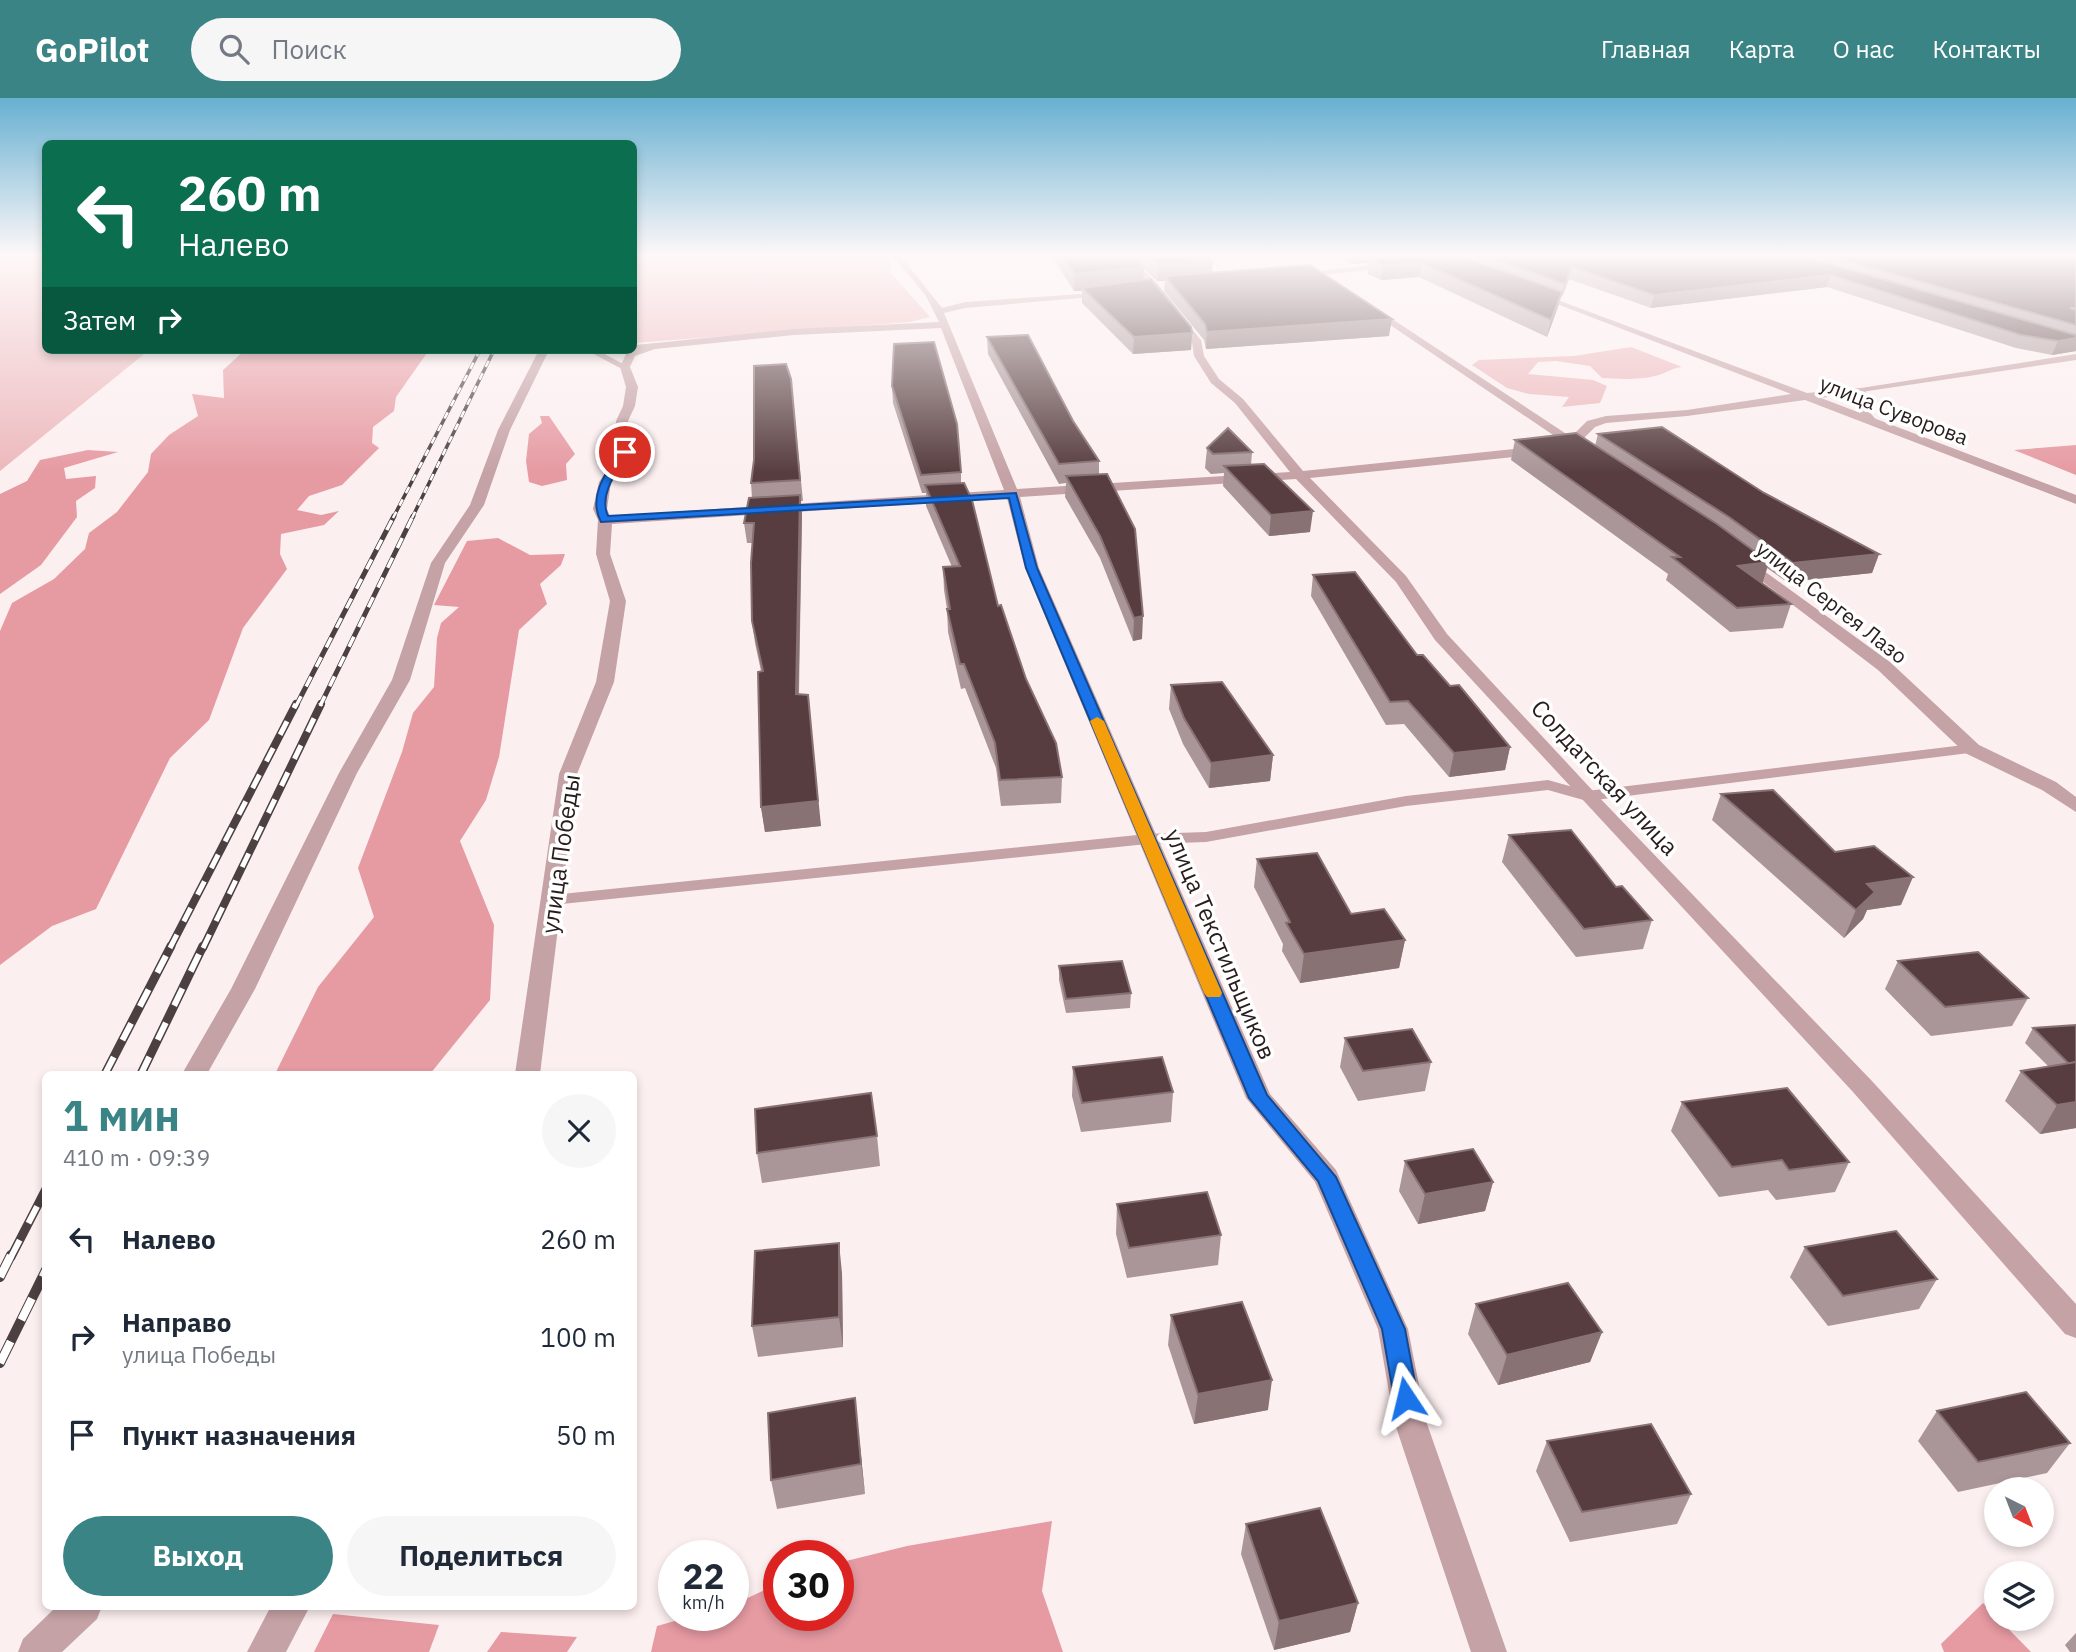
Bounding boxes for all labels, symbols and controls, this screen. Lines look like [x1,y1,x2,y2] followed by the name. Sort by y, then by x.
[191,18,681,81] search box
[35,28,149,71] text: GoPilot
[215,30,253,68] icon: search
[271,32,347,66] text: Поиск
[1601,33,1691,65] text: Главная
[1729,33,1795,65] text: Карта
[1833,33,1894,65] text: О нас
[1932,33,2041,65] text: Контакты
[178,161,322,224] text: 260 m
[63,168,154,259] icon: left
[178,223,289,265] text: Налево
[150,301,188,339] icon: right
[63,303,136,337] text: Затем
[1816,369,1972,451] street label: улица Суворова
[595,422,655,482] pin
[606,433,644,471] icon: arrive
[1751,534,1913,670] street label: улица Сергея Лазо
[1524,692,1686,862] street label: Солдатская улица
[533,772,587,936] street label: улица Победы
[1158,824,1284,1064] street label: улица Текстильщиков
[63,1088,180,1143] text: 1 мин
[542,1094,616,1168] button: close
[63,1142,210,1172] text: 410 m · 09:39
[63,1220,101,1258] icon: left
[122,1222,216,1256] text: Налево
[540,1222,616,1256] text: 260 m
[122,1305,231,1339] text: Направо
[63,1318,101,1356] icon: right
[540,1320,616,1354] text: 100 m
[122,1339,276,1369] text: улица Победы
[1369,1361,1443,1435] position arrow
[63,1416,101,1454] icon: arrive
[122,1418,356,1452] text: Пункт назначения
[556,1418,616,1452] text: 50 m
[1984,1477,2054,1547] north arrow
[1984,1477,2054,1631] map controls
[63,1516,333,1596] button: Выход
[347,1516,616,1596] button: Поделиться
[763,1540,854,1631] speed limit sign: 30
[682,1553,725,1599] text: 22
[1984,1561,2054,1631] button: layers
[682,1591,725,1614] text: km/h

